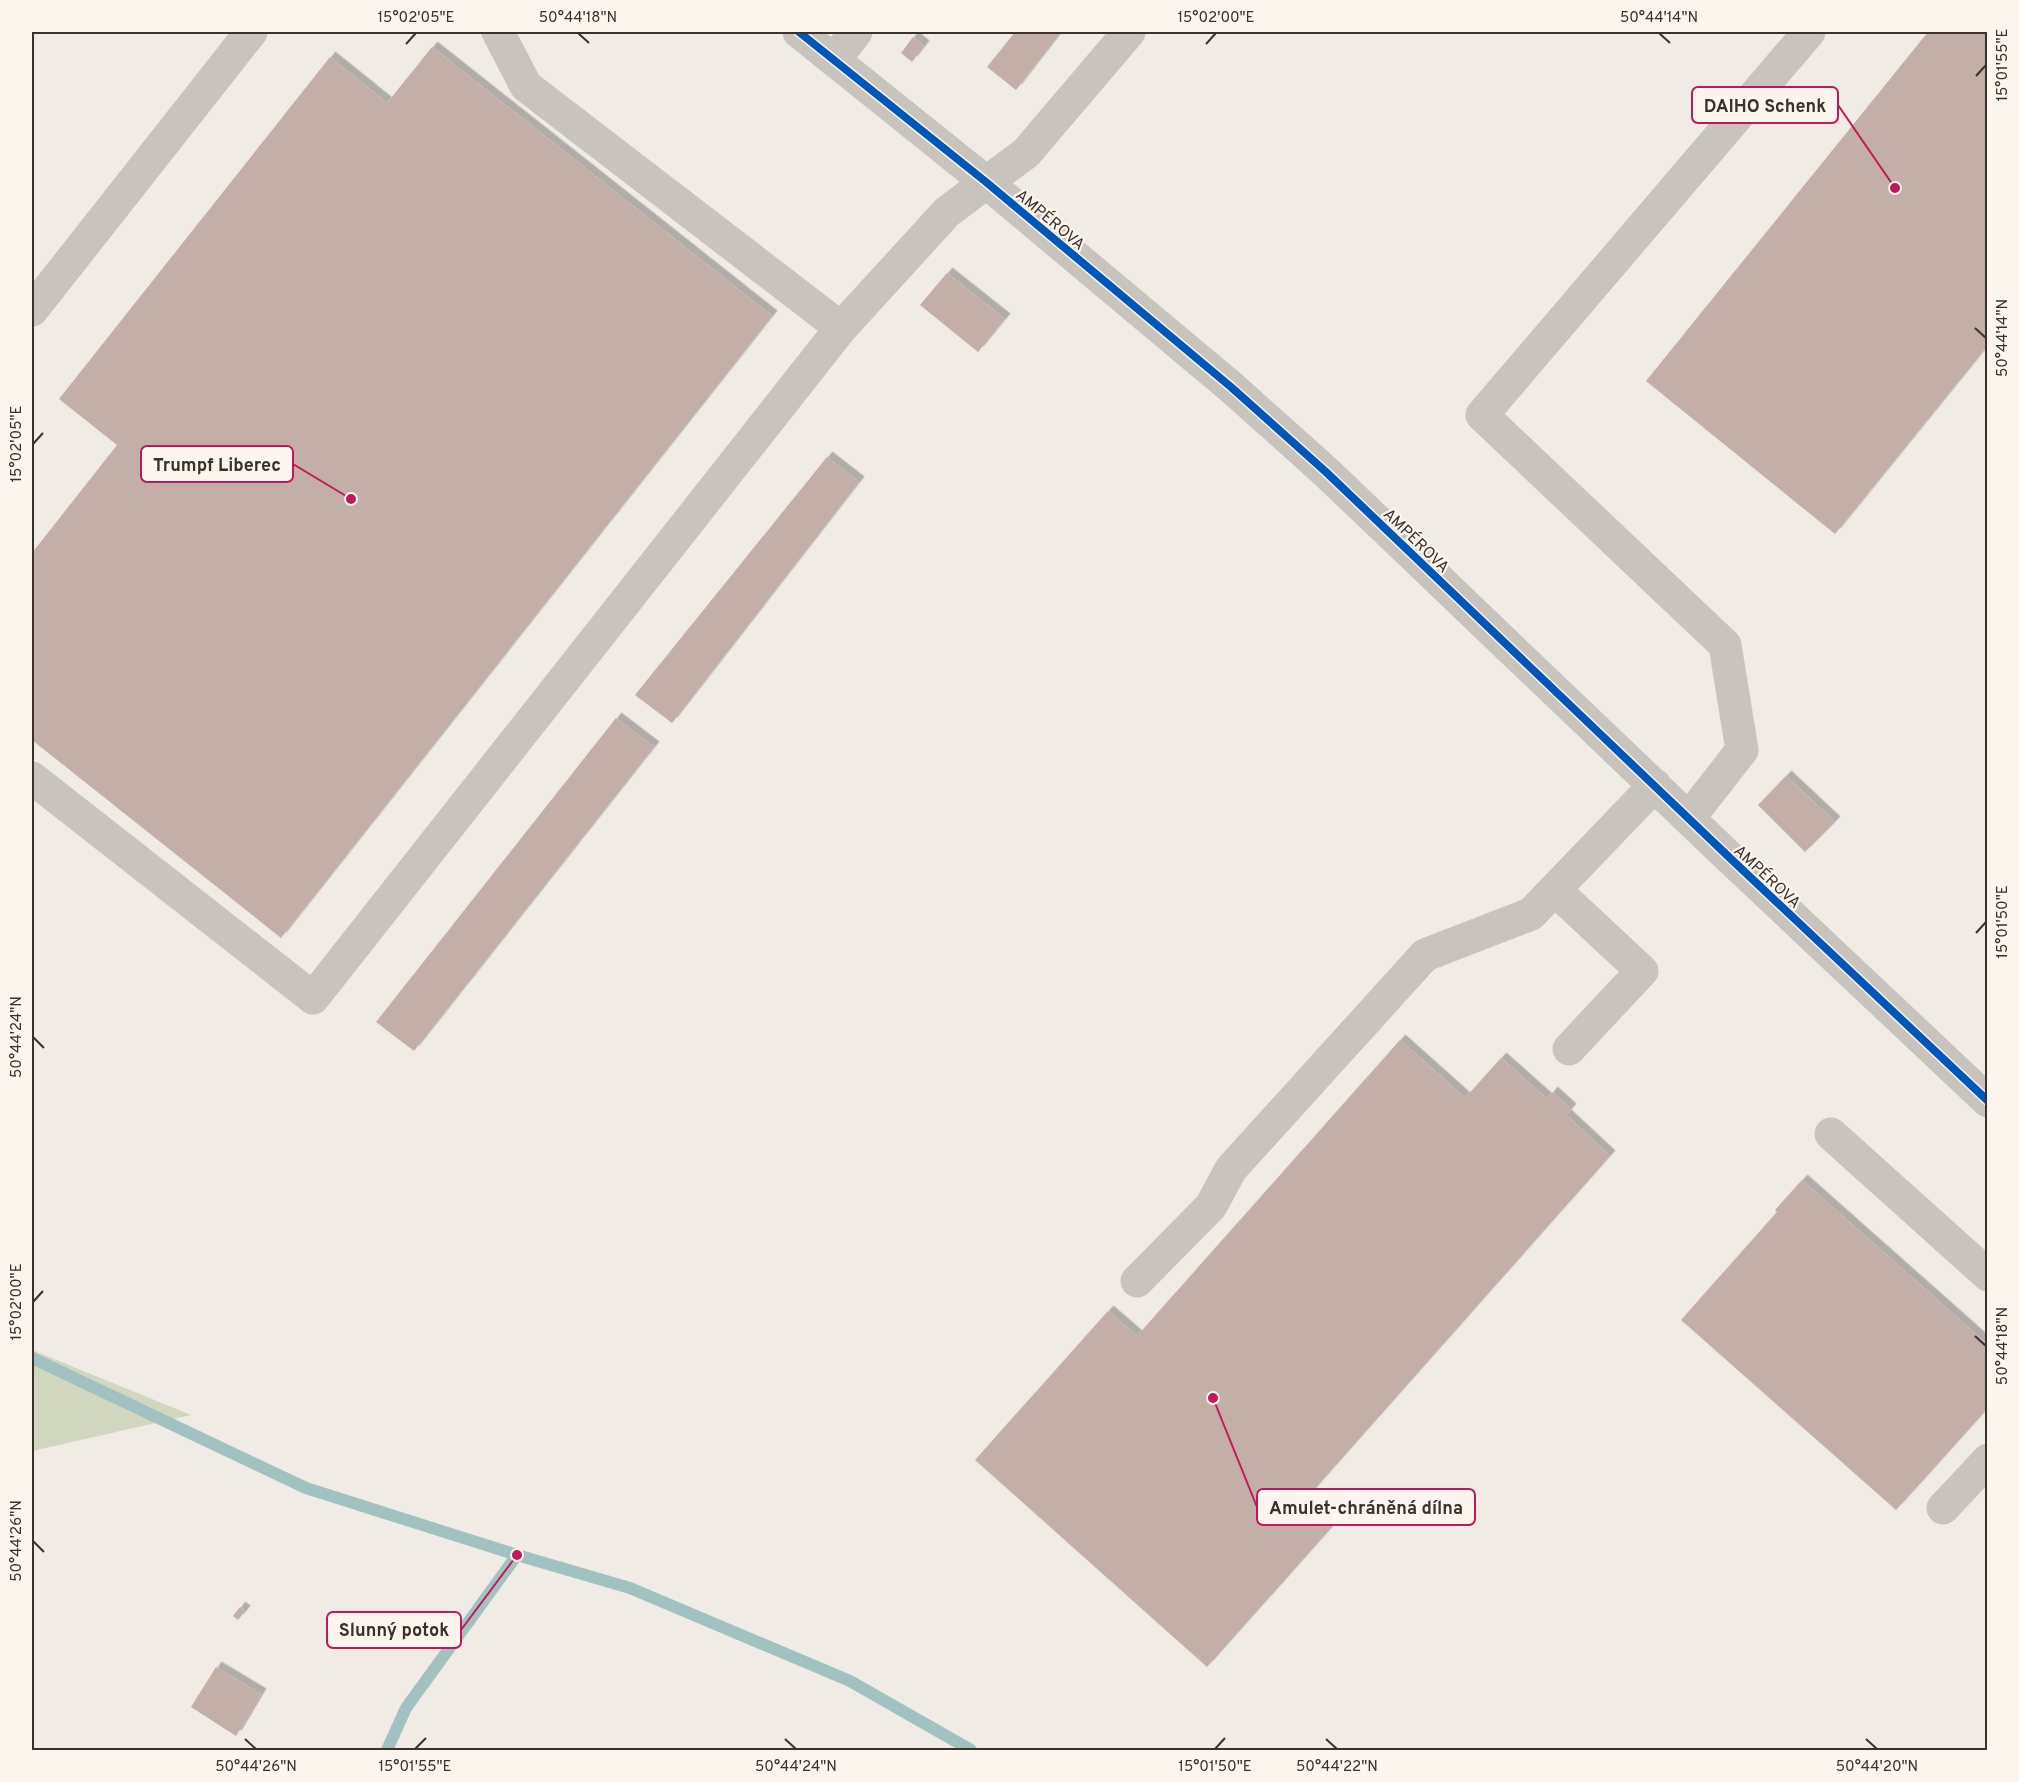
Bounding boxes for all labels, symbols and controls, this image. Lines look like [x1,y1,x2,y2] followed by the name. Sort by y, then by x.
[377,9,455,28] text: 15°02'05"E
[539,9,617,28] text: 50°44'18"N
[1177,9,1255,28] text: 15°02'00"E
[1620,9,1698,28] text: 50°44'14"N
[1994,28,2013,102] text: 15°01'55"E
[1692,87,1838,123] callout: DAIHO Schenk
[1704,96,1826,119] text: DAIHO Schenk
[1011,184,1090,255] street label: AMPÉROVA
[1994,299,2013,377] text: 50°44'14"N
[8,405,27,483] text: 15°02'05"E
[141,446,293,482] callout: Trumpf Liberec
[153,455,281,478] text: Trumpf Liberec
[1378,504,1454,578] street label: AMPÉROVA
[1729,840,1806,914] street label: AMPÉROVA
[1994,885,2013,959] text: 15°01'50"E
[8,996,27,1078] text: 50°44'24"N
[8,1263,27,1341] text: 15°02'00"E
[1994,1307,2013,1385] text: 50°44'18"N
[1257,1489,1475,1525] callout: Amulet-chráněná dílna
[1269,1498,1463,1521] text: Amulet-chráněná dílna
[8,1500,27,1582] text: 50°44'26"N
[327,1612,461,1648] callout: Slunný potok
[339,1620,449,1643] text: Slunný potok
[215,1758,297,1777] text: 50°44'26"N
[378,1758,452,1777] text: 15°01'55"E
[755,1758,837,1777] text: 50°44'24"N
[1178,1758,1252,1777] text: 15°01'50"E
[1296,1758,1378,1777] text: 50°44'22"N
[1836,1758,1918,1777] text: 50°44'20"N

